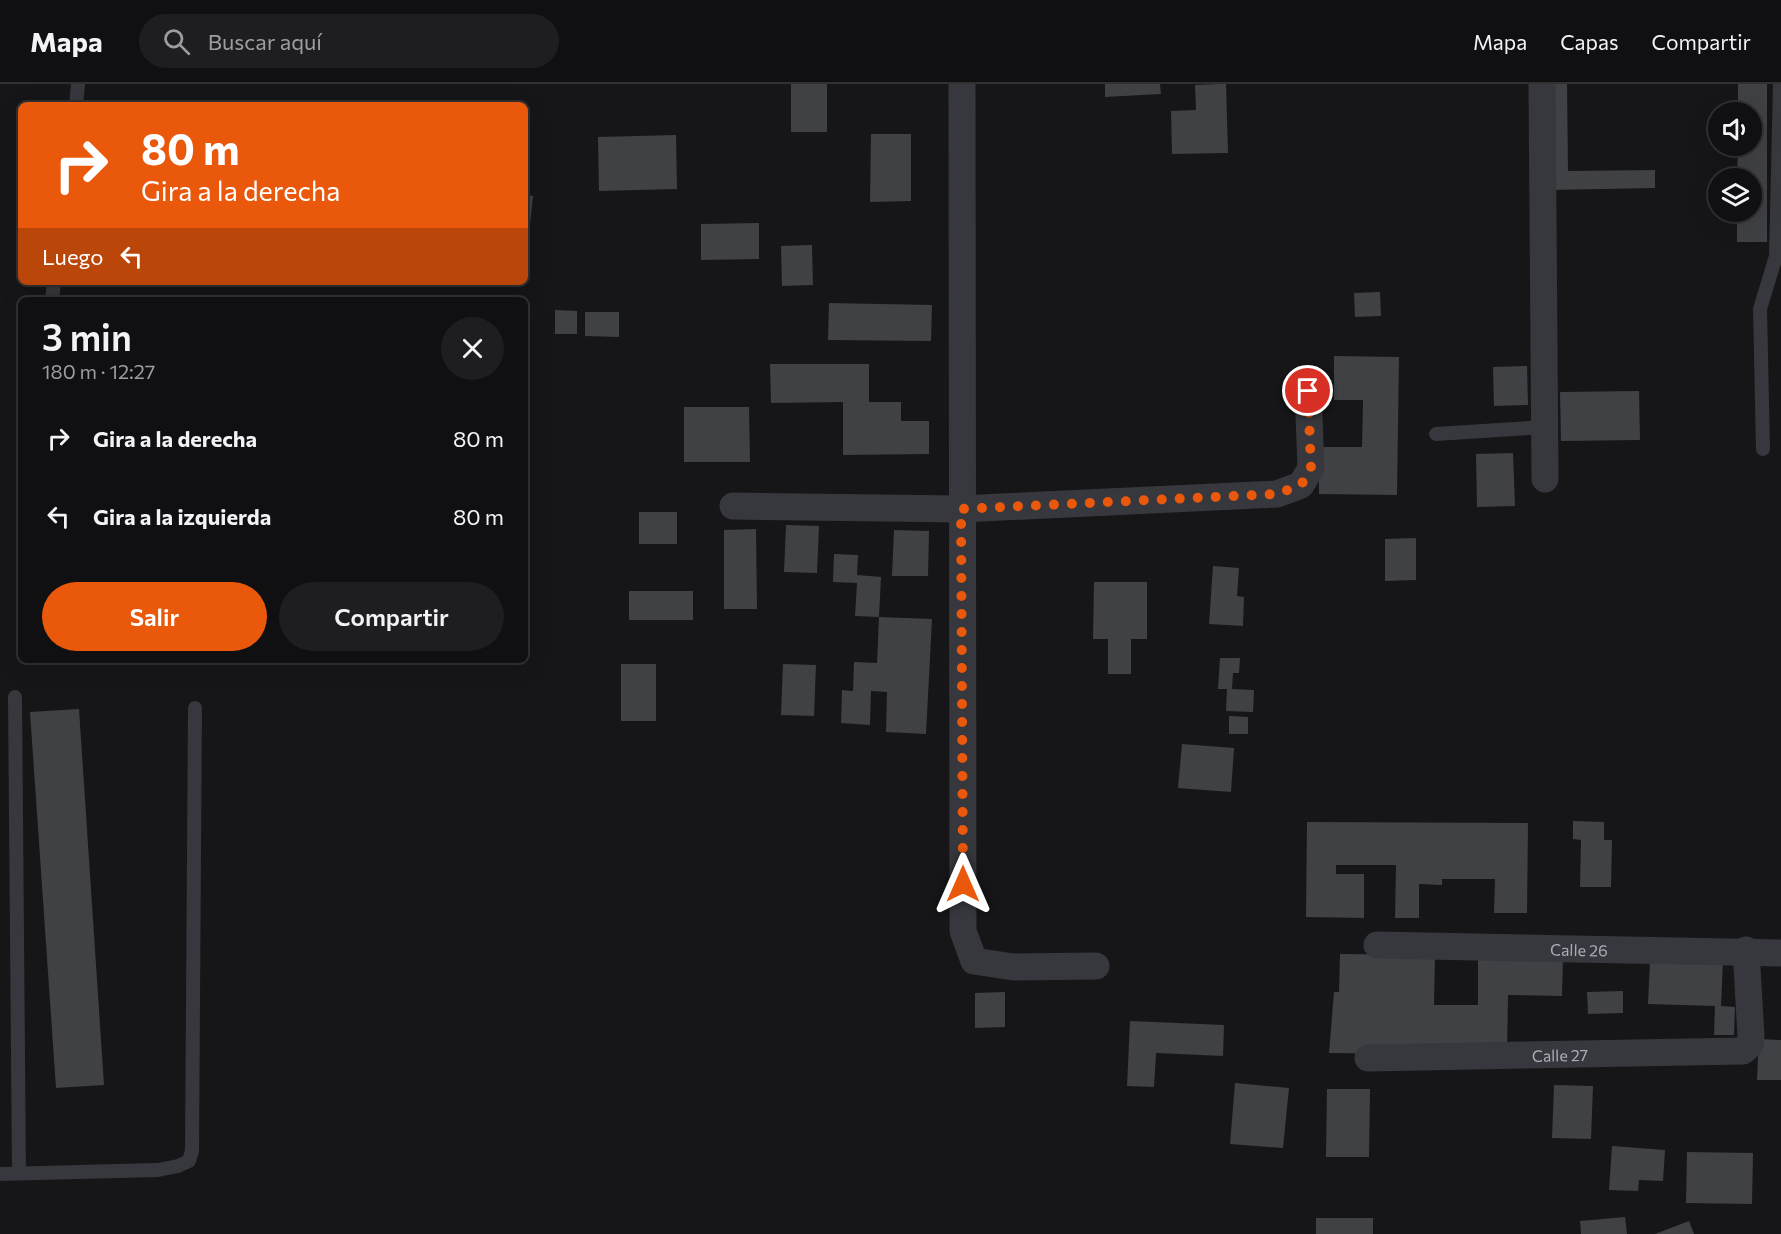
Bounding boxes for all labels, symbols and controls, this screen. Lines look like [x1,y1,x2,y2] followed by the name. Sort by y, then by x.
[139,14,559,68] search box
[30,24,103,58] text: Mapa
[160,25,193,58] icon: search
[208,28,322,55] text: Buscar aquí
[1473,29,1527,54] text: Mapa
[1560,29,1619,54] text: Capas
[1652,29,1751,54] text: Compartir
[1708,102,1762,222] map controls
[1708,102,1762,156] button: sound
[141,122,240,174] text: 80 m
[42,126,120,204] icon: right
[1708,168,1762,222] button: layers
[141,174,340,207] text: Gira a la derecha
[115,240,148,273] icon: left
[42,243,103,270] text: Luego
[42,314,132,358] text: 3 min
[441,317,504,380] button: close
[42,359,155,383] text: 180 m · 12:27
[1282,365,1333,416] pin
[1291,374,1324,407] icon: arrive
[42,422,75,455] icon: right
[93,425,257,452] text: Gira a la derecha
[453,425,504,452] text: 80 m
[42,500,75,533] icon: left
[93,503,271,530] text: Gira a la izquierda
[453,503,504,530] text: 80 m
[42,582,267,651] button: Salir
[279,582,504,651] button: Compartir
[931,852,995,916] position arrow
[1550,939,1608,959] street label: Calle 26
[1532,1044,1588,1064] street label: Calle 27

